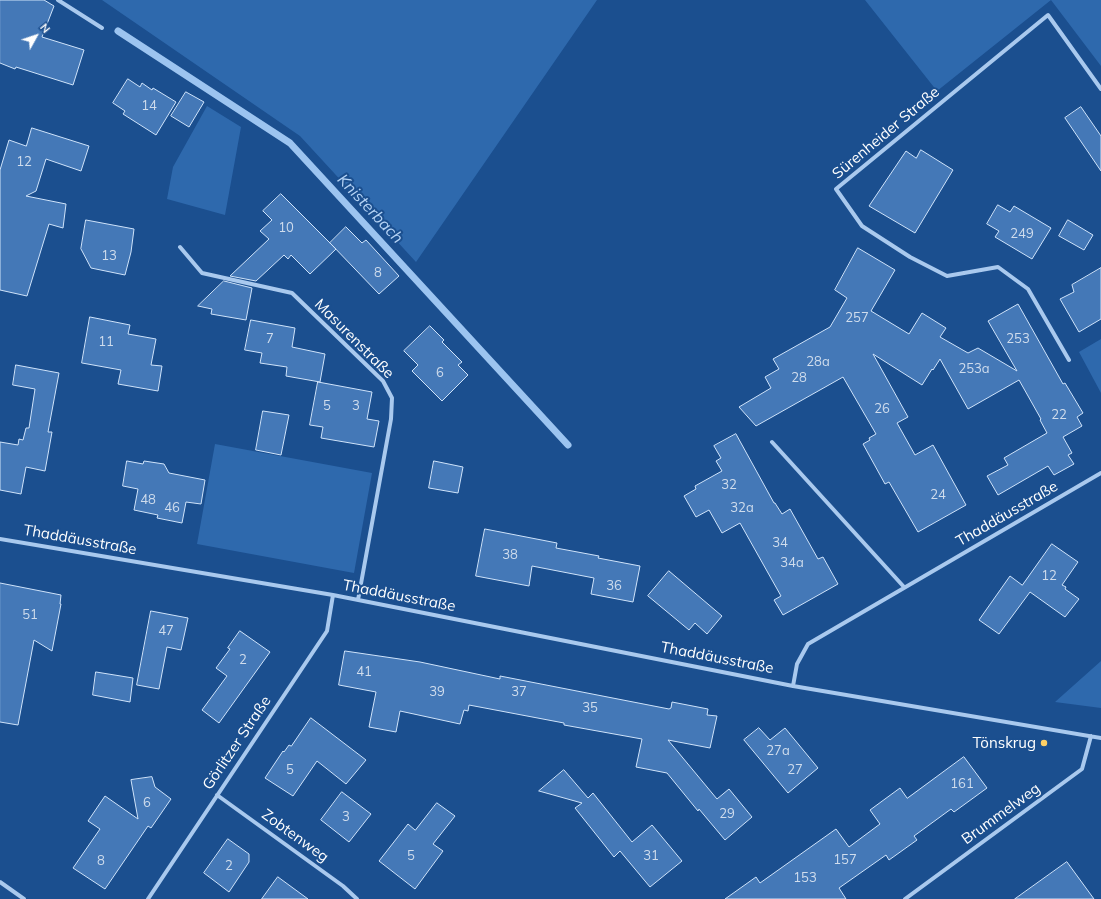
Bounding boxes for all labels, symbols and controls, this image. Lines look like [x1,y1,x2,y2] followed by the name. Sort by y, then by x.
[16,16,56,56] north arrow
[37,21,53,36] text: N
[829,83,943,183] street label: Sürenheider Straße
[141,98,157,114] house number: 14
[16,154,32,170] house number: 12
[333,170,407,248] water label: Knisterbach
[278,220,294,236] house number: 10
[1010,226,1034,242] house number: 249
[101,248,117,264] house number: 13
[374,265,382,281] house number: 8
[311,296,397,382] street label: Masurenstraße
[845,310,869,326] house number: 257
[266,331,274,347] house number: 7
[1006,331,1030,347] house number: 253
[98,334,114,350] house number: 11
[806,354,830,370] house number: 28a
[958,361,990,377] house number: 253a
[436,365,444,381] house number: 6
[791,370,807,386] house number: 28
[323,398,331,414] house number: 5
[352,398,360,414] house number: 3
[874,401,890,417] house number: 26
[1051,407,1067,423] house number: 22
[721,477,737,493] house number: 32
[953,478,1061,550] street label: Thaddäusstraße
[930,487,946,503] house number: 24
[140,492,156,508] house number: 48
[164,500,180,516] house number: 46
[730,500,754,516] house number: 32a
[22,521,138,559] street label: Thaddäusstraße
[772,535,788,551] house number: 34
[502,547,518,563] house number: 38
[780,555,804,571] house number: 34a
[1041,568,1057,584] house number: 12
[341,576,457,616] street label: Thaddäusstraße
[606,578,622,594] house number: 36
[22,607,38,623] house number: 51
[158,623,174,639] house number: 47
[659,638,775,678] street label: Thaddäusstraße
[239,652,247,668] house number: 2
[356,664,372,680] house number: 41
[429,684,445,700] house number: 39
[511,684,527,700] house number: 37
[199,693,275,793] street label: Görlitzer Straße
[582,700,598,716] house number: 35
[972,734,1036,752] place label: Tönskrug
[1039,738,1049,748] marker: Tönskrug
[766,743,790,759] house number: 27a
[286,762,294,778] house number: 5
[787,762,803,778] house number: 27
[950,776,974,792] house number: 161
[958,780,1044,848] street label: Brummelweg
[143,795,151,811] house number: 6
[258,806,332,866] street label: Zobtenweg
[719,806,735,822] house number: 29
[342,809,350,825] house number: 3
[407,848,415,864] house number: 5
[643,848,659,864] house number: 31
[833,852,857,868] house number: 157
[97,853,105,869] house number: 8
[225,858,233,874] house number: 2
[793,870,817,886] house number: 153

